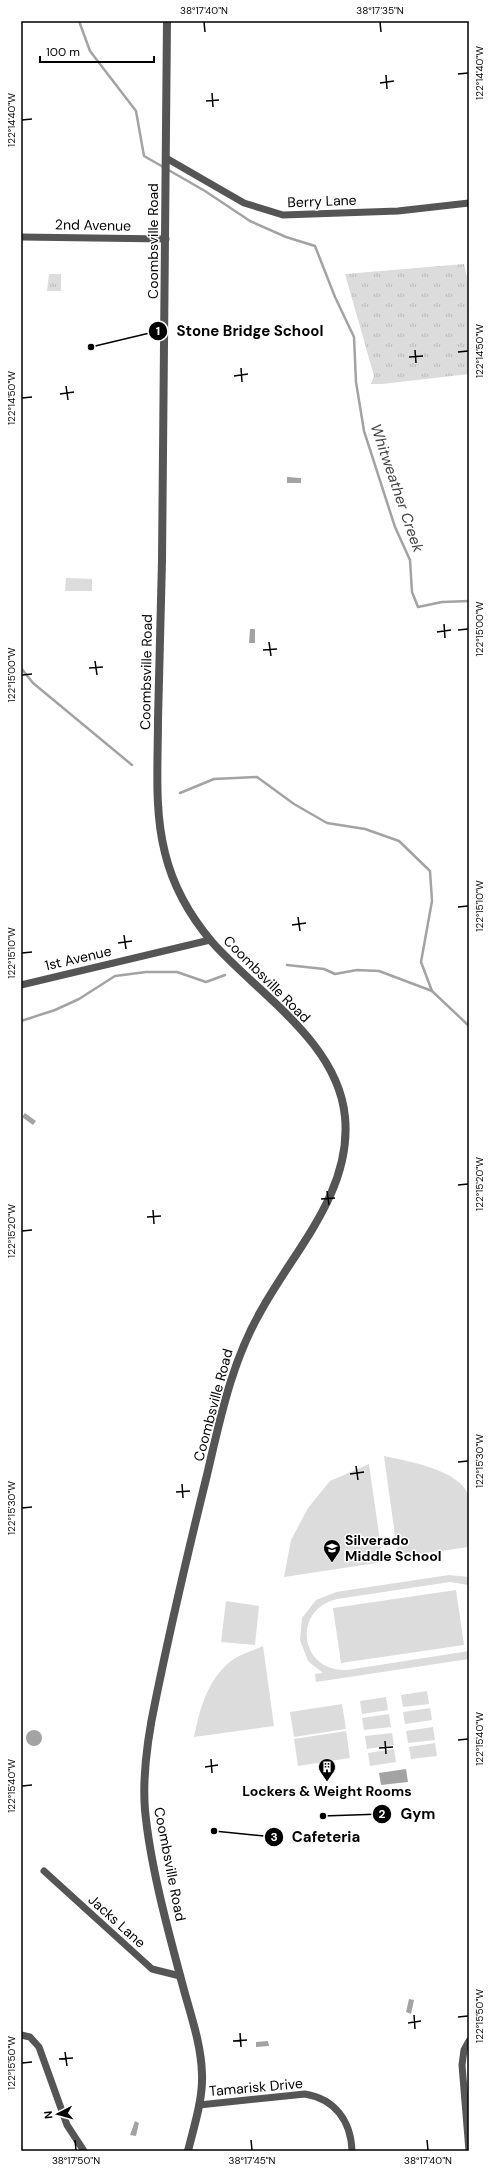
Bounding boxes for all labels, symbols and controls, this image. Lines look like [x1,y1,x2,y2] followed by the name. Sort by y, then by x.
[180,4,228,17] text: 38°17'40"N
[356,4,404,17] text: 38°17'35"N
[40,38,154,64] scale bar
[46,44,80,60] text: 100 m
[473,46,486,100] text: 122°14'40"W
[5,93,18,147] text: 122°14'40"W
[144,183,162,299] street label: Coombsville Road
[287,191,357,211] street label: Berry Lane
[55,215,131,235] street label: 2nd Avenue
[148,317,331,344] callout: Stone Bridge School
[177,321,323,341] text: Stone Bridge School
[156,323,160,339] text: 1
[473,324,486,378] text: 122°14'50"W
[5,371,18,425] text: 122°14'50"W
[366,421,428,555] water label: Whitweather Creek
[473,601,486,656] text: 122°15'00"W
[136,614,156,730] street label: Coombsville Road
[5,647,18,702] text: 122°15'00"W
[473,880,486,932] text: 122°15'10"W
[5,927,18,979] text: 122°15'10"W
[220,932,314,1026] street label: Coombsville Road
[43,942,113,974] street label: 1st Avenue
[473,1157,486,1211] text: 122°15'20"W
[5,1204,18,1258] text: 122°15'20"W
[189,1347,237,1463] street label: Coombsville Road
[473,1434,486,1488] text: 122°15'30"W
[5,1481,18,1535] text: 122°15'30"W
[345,1531,441,1565] place label: Silverado Middle School
[322,1538,342,1563] school or university icon: Silverado Middle School
[473,1712,486,1766] text: 122°15'40"W
[317,1757,337,1782] building icon: Lockers & Weight Rooms
[5,1759,18,1813] text: 122°15'40"W
[242,1782,412,1800] place label: Lockers & Weight Rooms
[372,1801,443,1828] callout: Gym
[401,1804,435,1824] text: Gym
[150,1805,190,1923] street label: Coombsville Road
[379,1806,386,1822] text: 2
[264,1823,369,1850] callout: Cafeteria
[292,1827,360,1847] text: Cafeteria
[270,1829,278,1845] text: 3
[85,1891,149,1951] street label: Jacks Lane
[473,1989,486,2043] text: 122°15'50"W
[5,2036,18,2090] text: 122°15'50"W
[208,2074,304,2100] street label: Tamarisk Drive
[38,2094,78,2134] north arrow
[41,2110,55,2120] text: N
[52,2154,100,2167] text: 38°17'50"N
[228,2154,276,2167] text: 38°17'45"N
[404,2154,452,2167] text: 38°17'40"N

